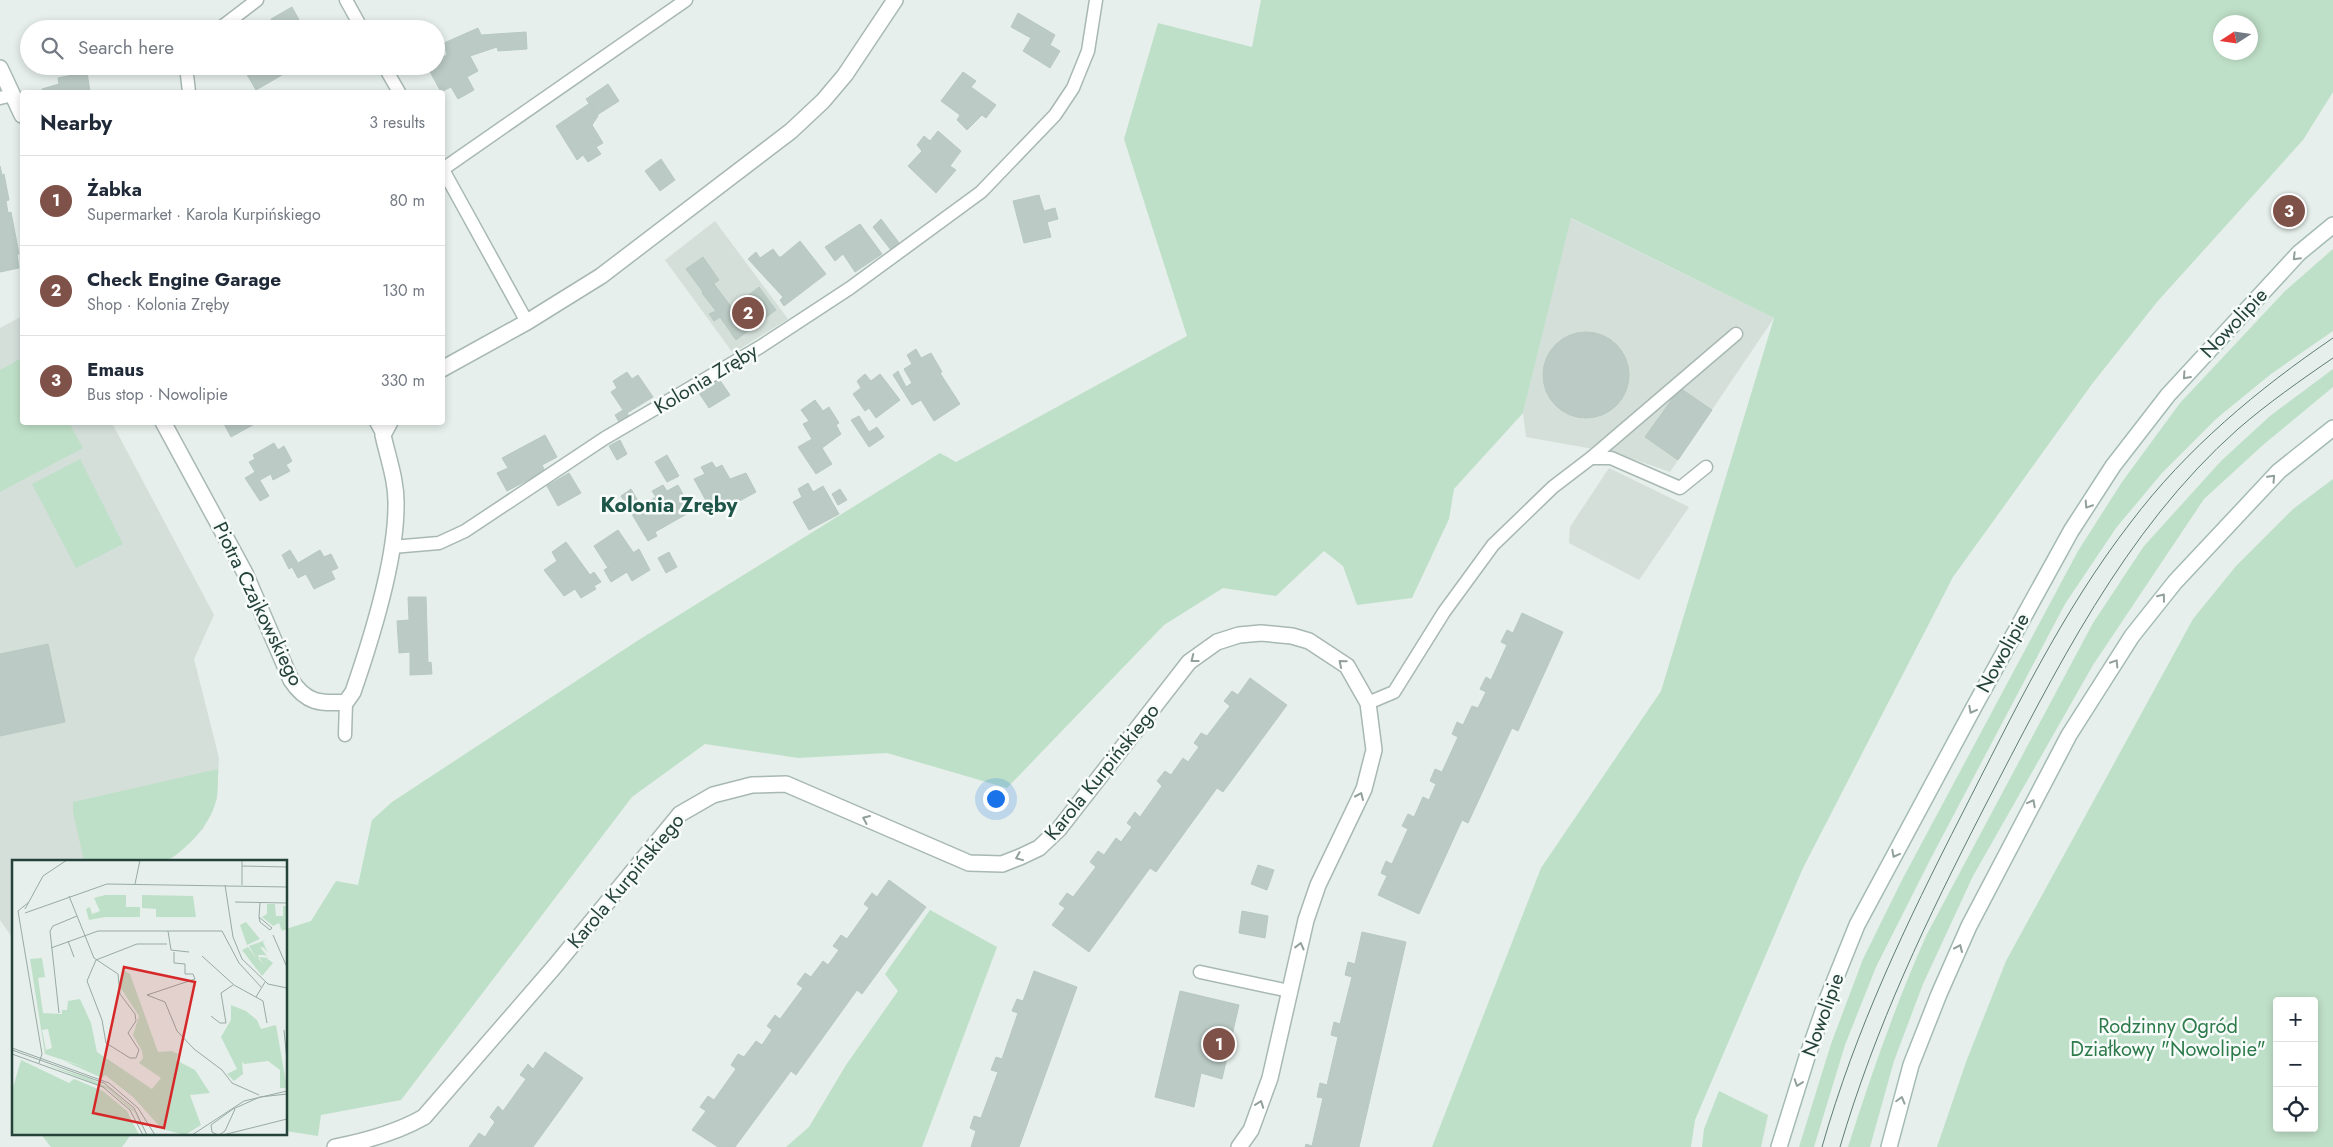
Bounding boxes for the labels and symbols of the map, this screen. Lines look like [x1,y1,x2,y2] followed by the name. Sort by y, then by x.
[2213,15,2258,60] north arrow
[2273,192,2305,230] pin: 3
[2293,251,2302,260] one-way arrow
[2194,281,2274,365] street label: Nowolipie
[732,294,764,332] pin: 2
[649,337,763,421] street label: Kolonia Zręby
[2182,370,2191,379] one-way arrow
[2266,474,2275,483] one-way arrow
[601,490,739,520] district label: Kolonia Zręby
[2085,500,2094,509] one-way arrow
[206,517,310,691] street label: Piotra Czajkowskiego
[2157,594,2165,603] one-way arrow
[1969,608,2037,698] street label: Nowolipie
[1190,653,1200,662] one-way arrow
[1339,660,1348,668] one-way arrow
[2108,660,2118,669] one-way arrow
[1038,697,1166,847] street label: Karola Kurpińskiego
[1968,705,1978,714] one-way arrow
[983,786,1009,812] your location
[1354,792,1365,801] one-way arrow
[2026,799,2036,808] one-way arrow
[561,807,691,955] street label: Karola Kurpińskiego
[863,814,871,824] one-way arrow
[1892,849,1902,858] one-way arrow
[1015,851,1024,862] one-way arrow
[12,860,288,1134] inset map
[1294,942,1305,951] one-way arrow
[1953,944,1964,953] one-way arrow
[1794,969,1852,1061] street label: Nowolipie
[2070,1012,2266,1064] park label: Rodzinny Ogród Działkowy "Nowolipie"
[1203,1025,1235,1063] pin: 1
[1794,1079,1804,1087] one-way arrow
[1896,1096,1906,1105] one-way arrow
[1254,1100,1264,1108] one-way arrow

